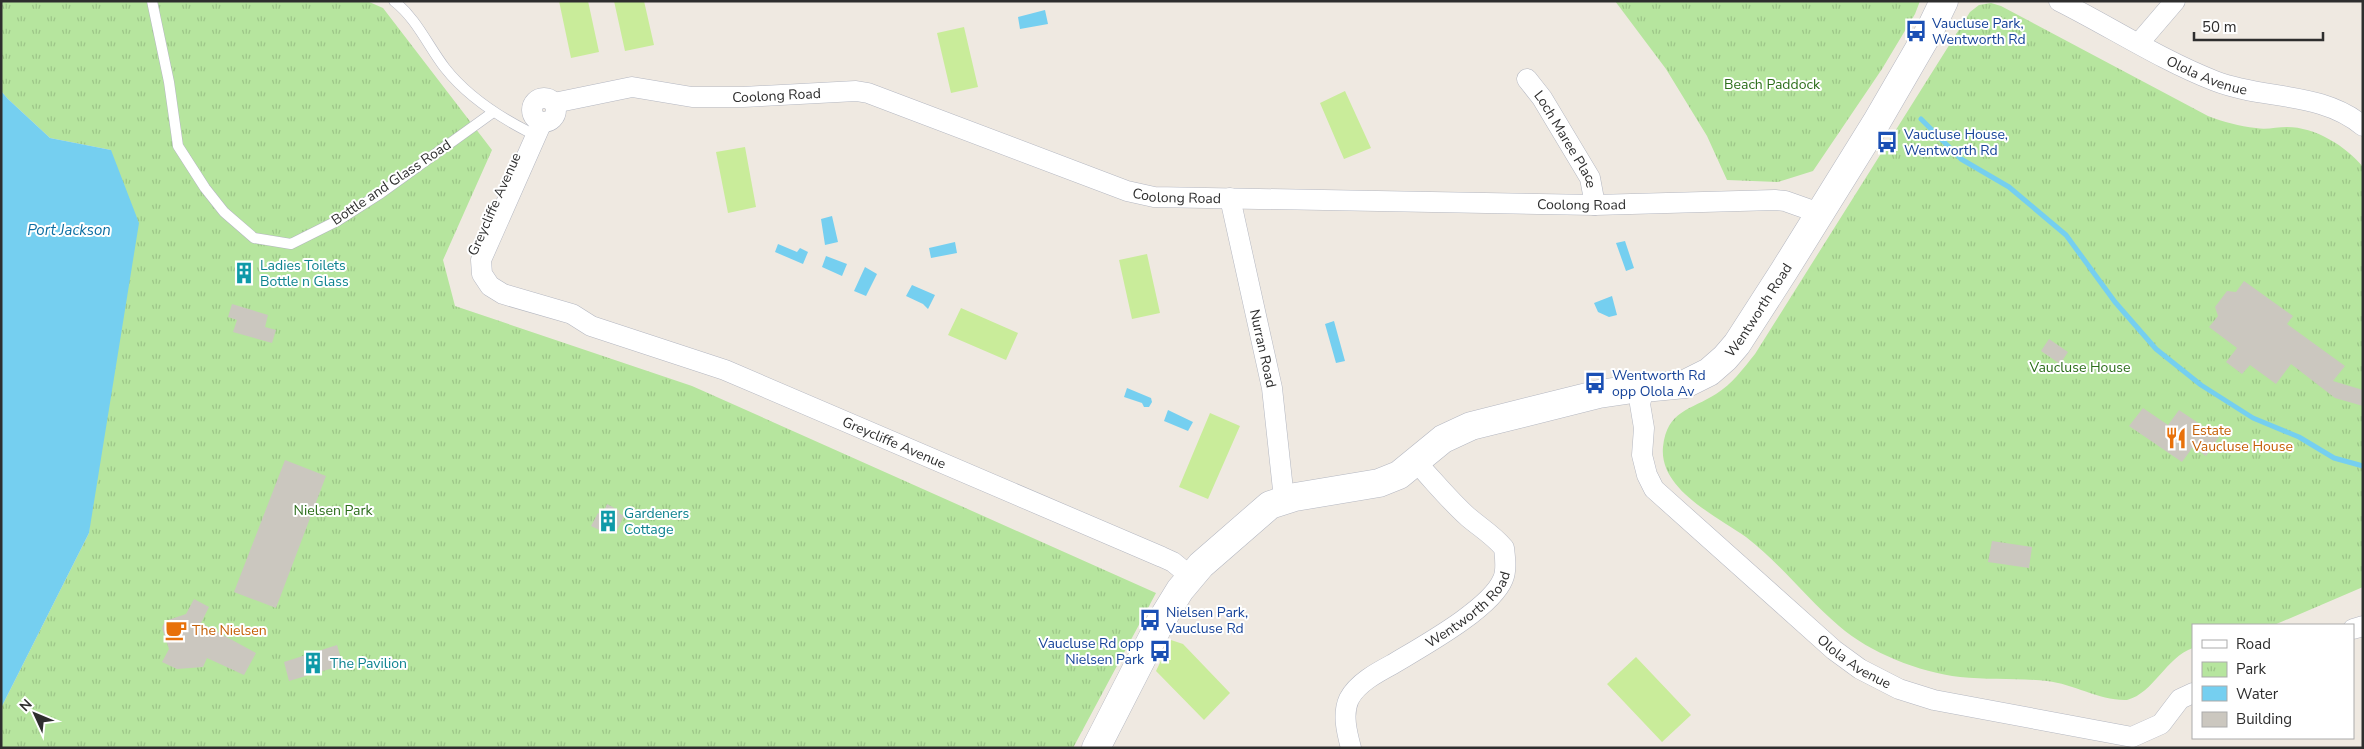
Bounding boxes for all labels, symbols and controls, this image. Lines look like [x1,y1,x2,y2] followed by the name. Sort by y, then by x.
[2194,10,2323,42] scale bar
[1931,14,2026,49] place label: Vaucluse Park, Wentworth Rd
[2202,17,2237,37] text: 50 m
[1903,18,1929,44] bus stop icon: Vaucluse Park, Wentworth Rd
[2163,51,2249,100] street label: Olola Avenue
[1724,75,1821,94] park label: Beach Paddock
[732,84,821,107] street label: Coolong Road
[1530,87,1601,189] street label: Loch Maree Place
[1903,125,2008,160] place label: Vaucluse House, Wentworth Rd
[1874,129,1900,155] bus stop icon: Vaucluse House, Wentworth Rd
[328,135,455,230] street label: Bottle and Glass Road
[463,150,526,259] street label: Greycliffe Avenue
[1131,183,1221,208] street label: Coolong Road
[1537,195,1626,215] street label: Coolong Road
[27,220,111,240] water label: Port Jackson
[260,256,349,291] place label: Ladies Toilets Bottle n Glass
[231,260,257,286] building icon: Ladies Toilets Bottle n Glass
[1721,260,1797,361] street label: Wentworth Road
[1245,307,1281,389] street label: Nurran Road
[2029,358,2130,377] park label: Vaucluse House
[1612,366,1706,401] place label: Wentworth Rd opp Olola Av
[1582,370,1608,396] bus stop icon: Wentworth Rd opp Olola Av
[839,412,949,473] street label: Greycliffe Avenue
[2191,421,2293,456] place label: Estate Vaucluse House
[2163,425,2189,451] restaurant icon: Estate Vaucluse House
[294,501,373,520] park label: Nielsen Park
[624,504,689,539] place label: Gardeners Cottage
[595,508,621,534] building icon: Gardeners Cottage
[1422,569,1515,652] street label: Wentworth Road
[1165,603,1248,638] place label: Nielsen Park, Vaucluse Rd
[1137,607,1163,633] bus stop icon: Nielsen Park, Vaucluse Rd
[163,617,189,643] cafe icon: The Nielsen
[192,621,267,640] place label: The Nielsen
[2192,624,2354,739] legend
[1813,630,1894,693] street label: Olola Avenue
[1038,634,1145,669] place label: Vaucluse Rd opp Nielsen Park
[2236,634,2271,654] text: Road
[1147,638,1173,664] bus stop icon: Vaucluse Rd opp Nielsen Park
[300,650,326,676] building icon: The Pavilion
[330,654,407,673] place label: The Pavilion
[2236,659,2266,679] text: Park
[2236,684,2279,704] text: Water
[10,689,60,739] north arrow
[16,695,36,716] text: N
[2236,709,2292,729] text: Building

